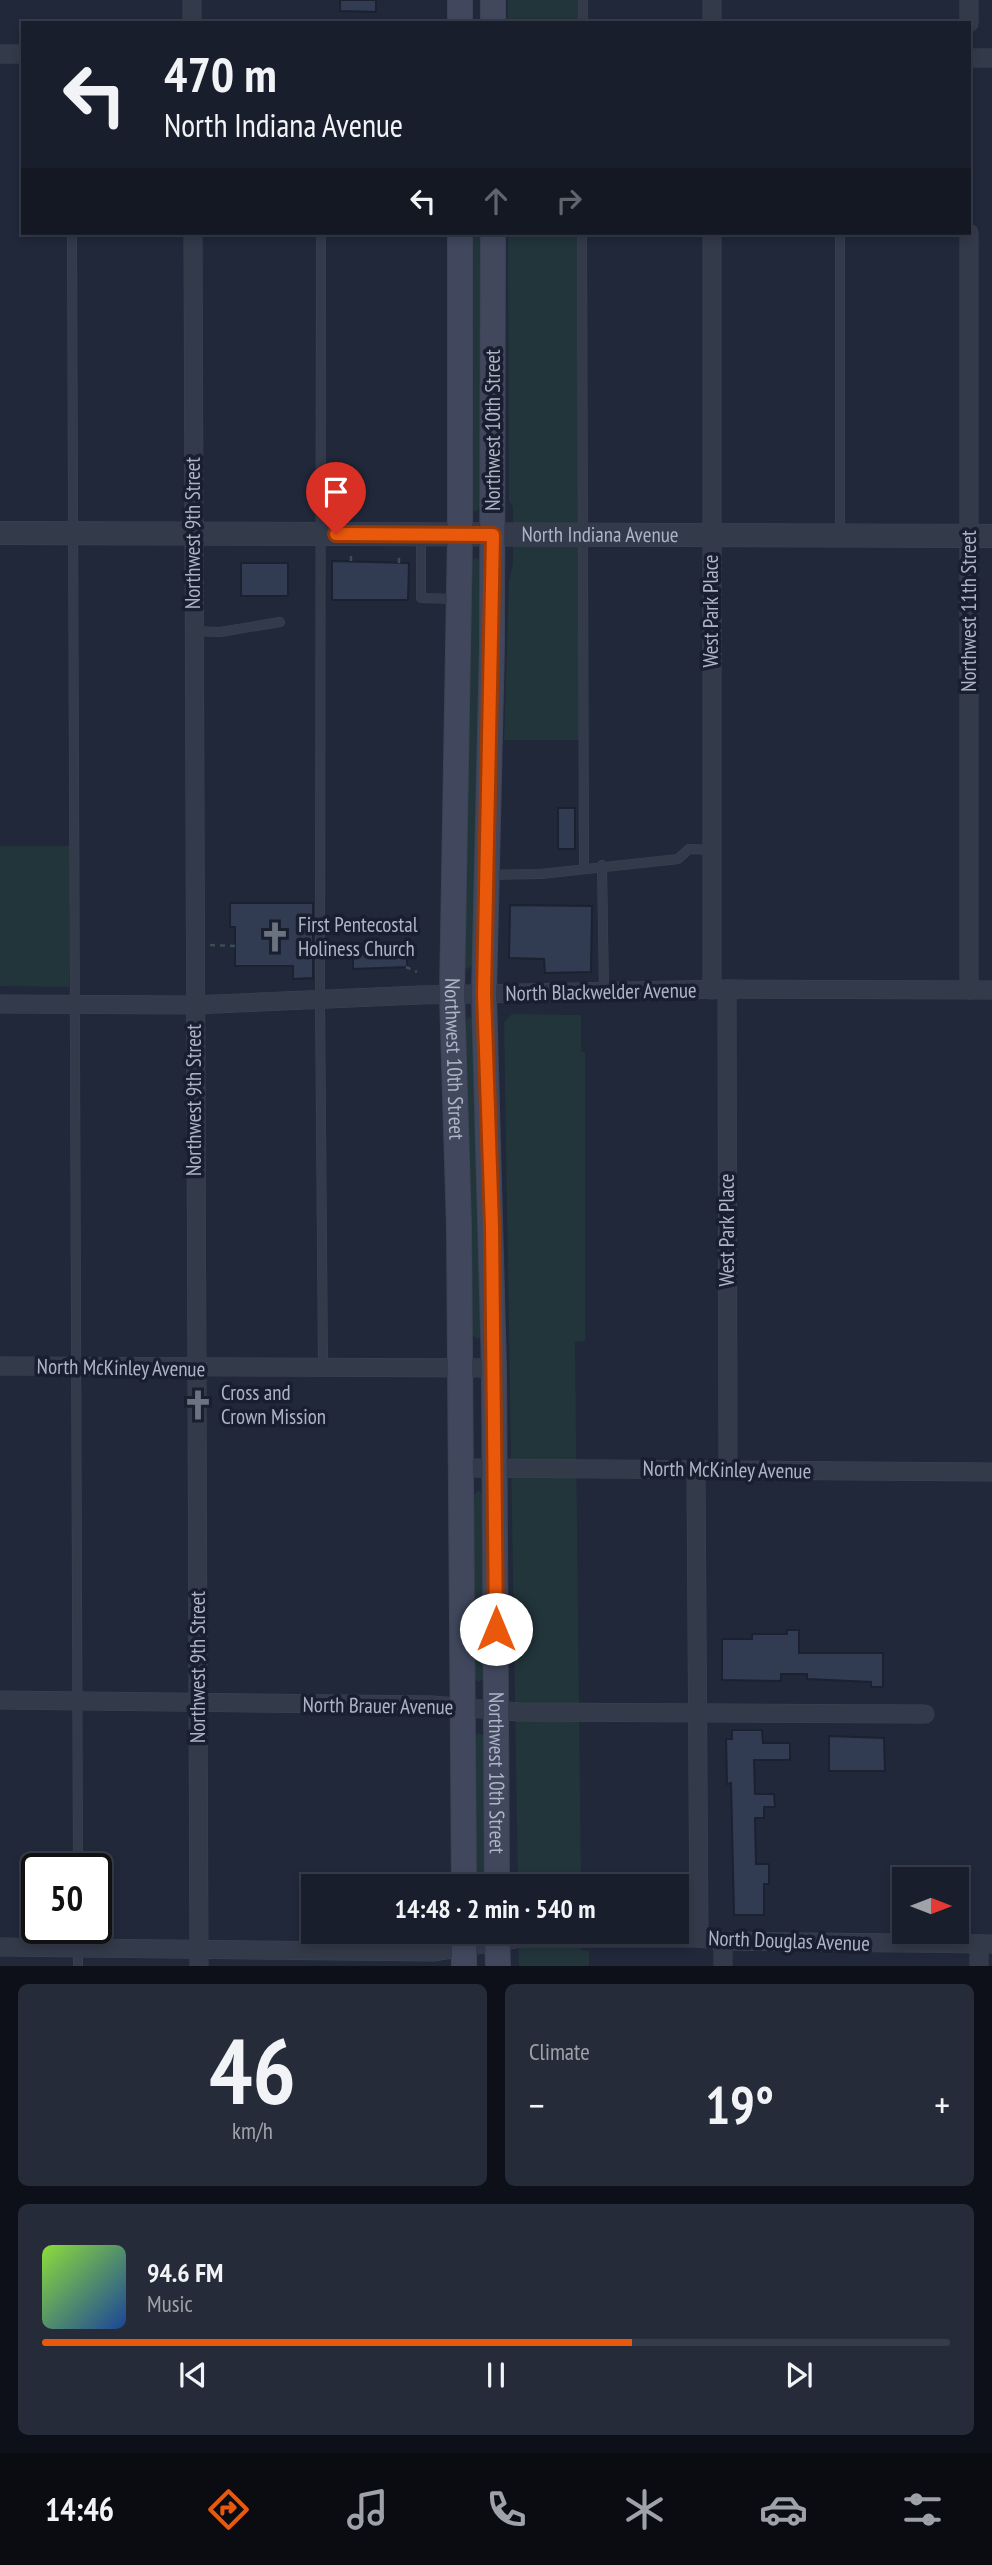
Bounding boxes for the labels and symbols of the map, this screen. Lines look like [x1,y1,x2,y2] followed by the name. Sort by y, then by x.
[479,349,506,511] street label: Northwest 10th Street
[179,457,206,609] street label: Northwest 9th Street
[306,462,366,534] pin
[521,521,679,548] street label: North Indiana Avenue
[955,530,982,692] street label: Northwest 11th Street
[697,554,724,668] street label: West Park Place
[298,911,418,962] place label: First Pentecostal Holiness Church
[258,920,292,954] church icon: First Pentecostal Holiness Church
[505,976,697,1007] street label: North Blackwelder Avenue
[439,978,470,1140] street label: Northwest 10th Street
[180,1024,207,1176] street label: Northwest 9th Street
[713,1173,740,1287] street label: West Park Place
[36,1353,206,1382] street label: North McKinley Avenue
[221,1379,326,1430] place label: Cross and Crown Mission
[181,1388,215,1422] church icon: Cross and Crown Mission
[642,1455,812,1484] street label: North McKinley Avenue
[184,1591,211,1743] street label: Northwest 9th Street
[459,1592,533,1666] position arrow
[302,1691,454,1720] street label: North Brauer Avenue
[483,1692,511,1854] street label: Northwest 10th Street
[21,1853,112,1944] speed limit sign: 50
[892,1867,970,1944] north arrow
[708,1924,870,1957] street label: North Douglas Avenue

